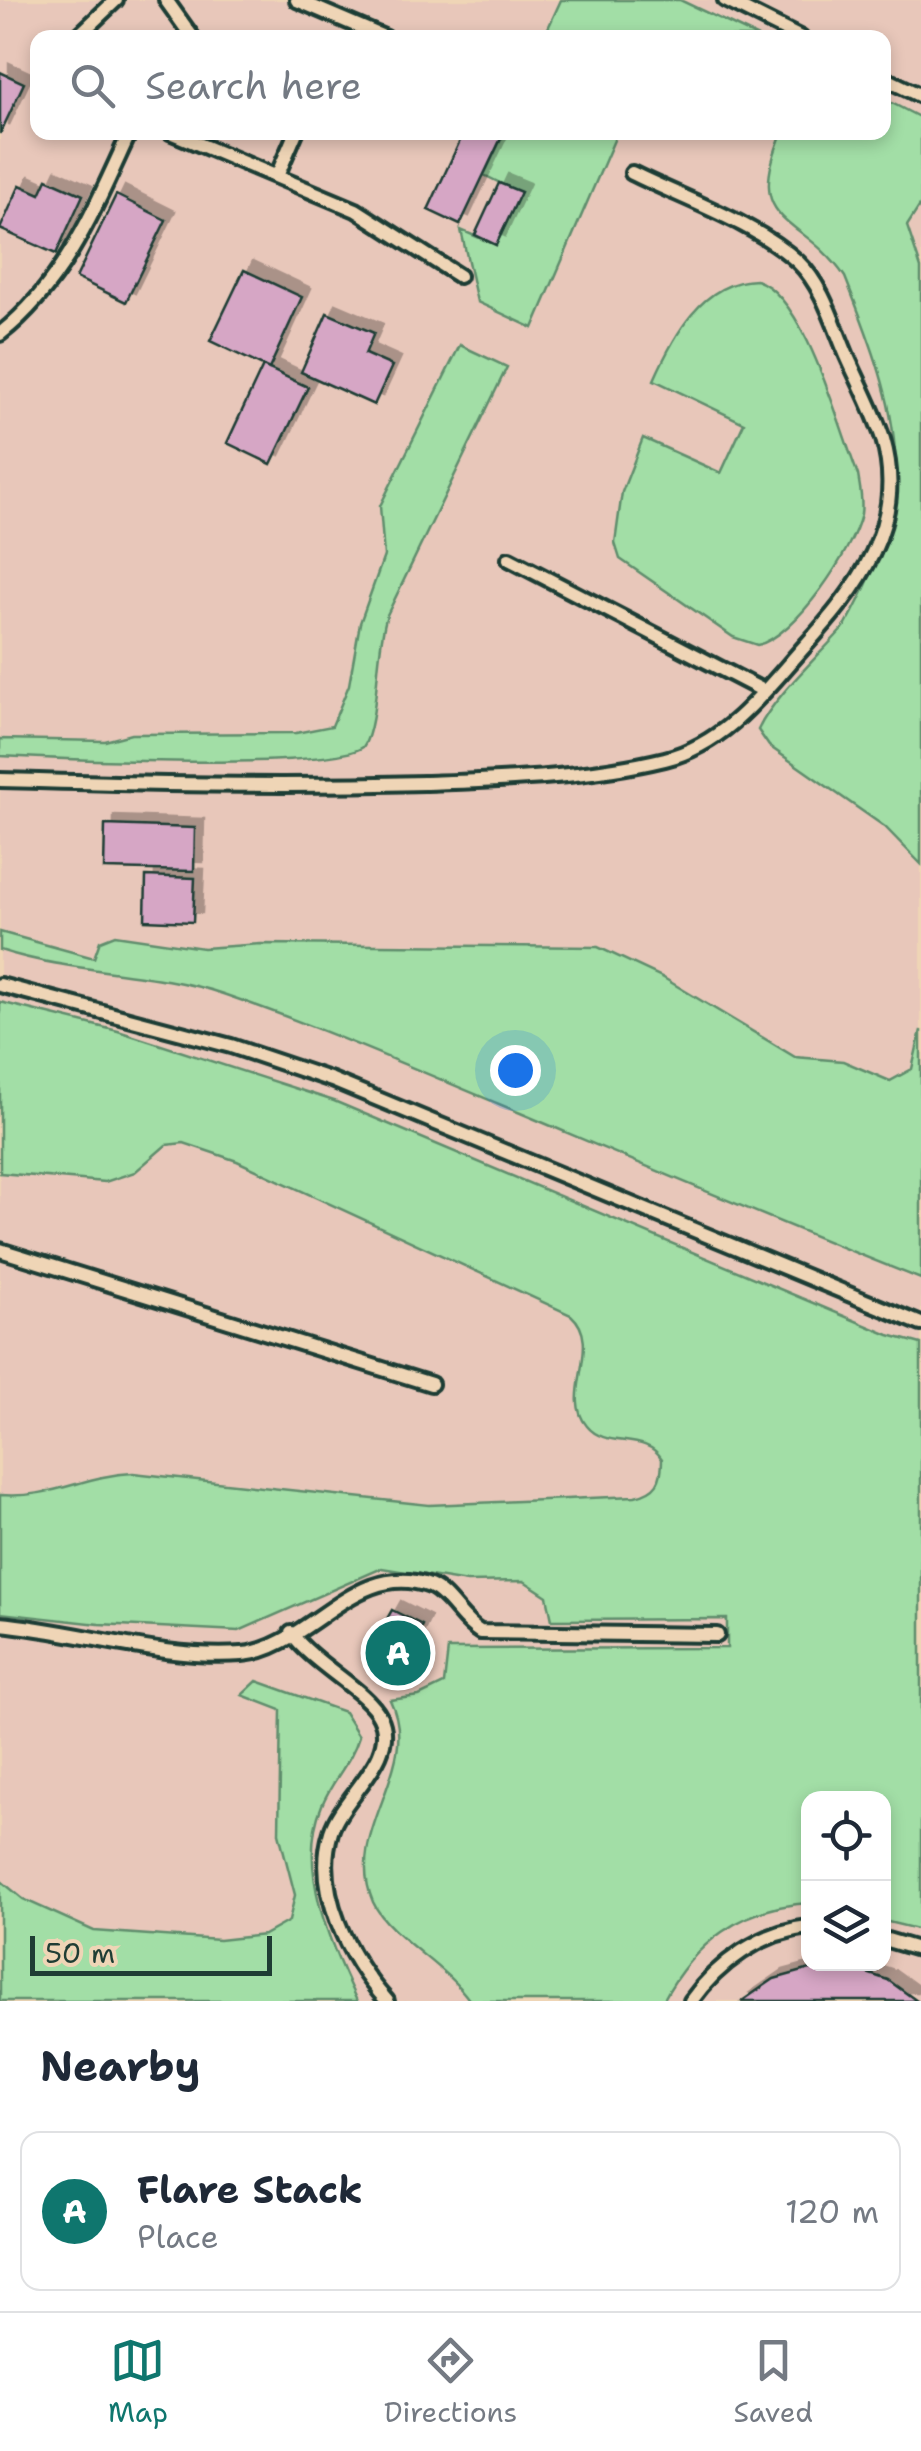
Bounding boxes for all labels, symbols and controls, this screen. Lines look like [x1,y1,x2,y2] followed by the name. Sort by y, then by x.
[30,30,891,140] search box
[65,58,120,113] icon: search
[145,60,362,111] text: Search here
[490,1045,541,1096] your location
[366,1616,430,1690] pin: A
[801,1791,891,1971] map controls
[801,1791,891,1881] button: locate
[801,1881,891,1971] button: layers
[30,1931,272,1976] scale bar
[45,1934,115,1972] text: 50 m
[40,2038,200,2094] text: Nearby
[137,2164,363,2215] text: Flare Stack
[62,2190,87,2233] text: A
[785,2190,879,2233] text: 120 m
[137,2215,219,2258] text: Place
[108,2333,168,2431] tab: Map
[384,2333,517,2431] tab: Directions
[733,2333,813,2431] tab: Saved

